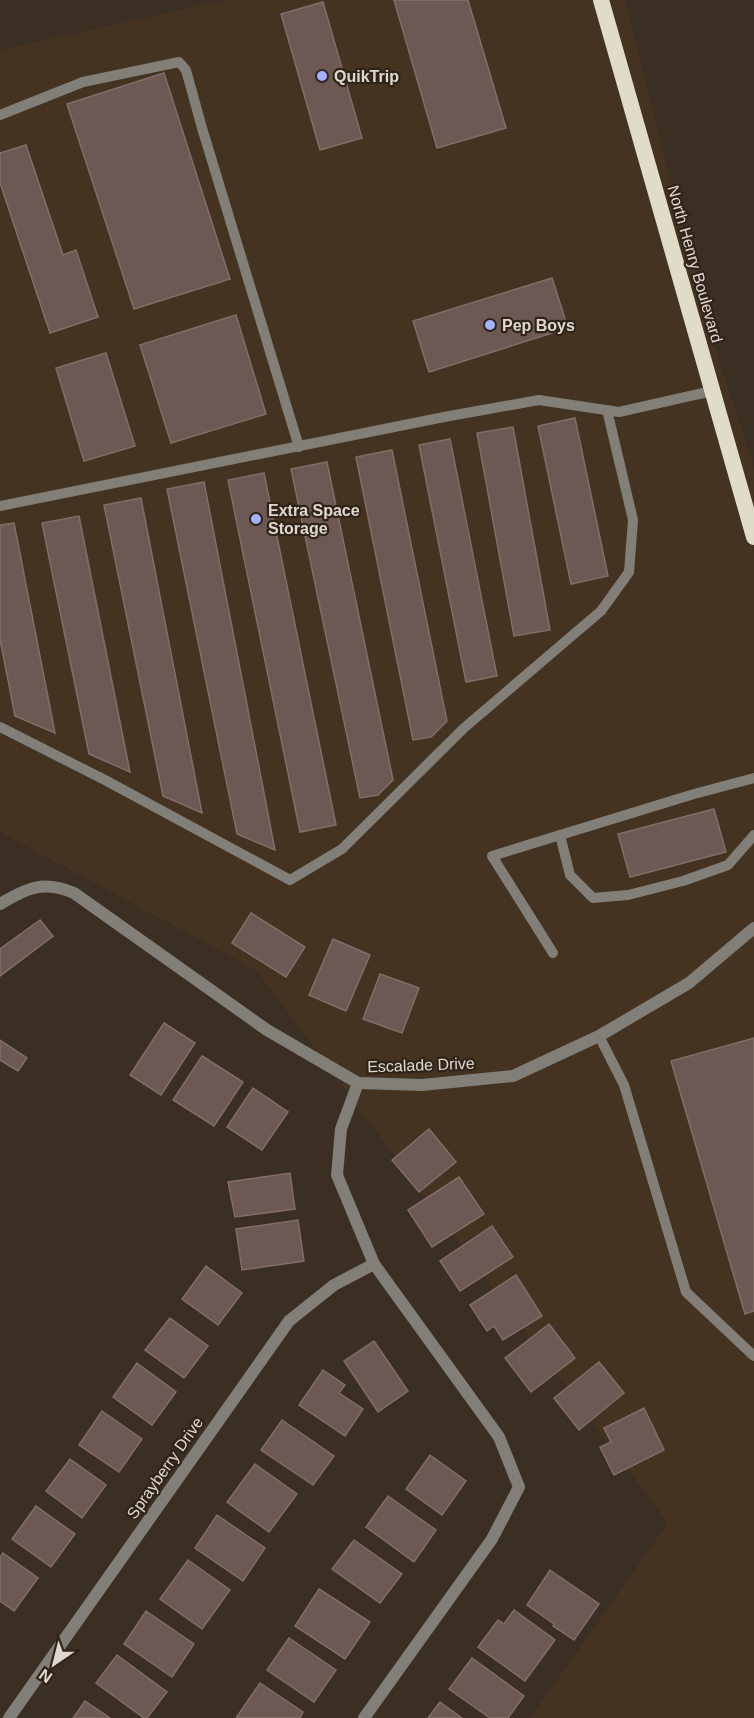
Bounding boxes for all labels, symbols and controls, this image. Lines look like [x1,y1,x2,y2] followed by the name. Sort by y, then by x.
[334,68,399,85] place label: QuikTrip
[315,69,329,83] marker: QuikTrip
[664,183,726,345] street label: North Henry Boulevard
[502,317,575,334] place label: Pep Boys
[483,318,497,332] marker: Pep Boys
[268,502,360,537] place label: Extra Space Storage
[249,512,263,526] marker: Extra Space Storage
[367,1055,475,1075] street label: Escalade Drive
[124,1414,206,1522] street label: Sprayberry Drive
[24,1634,84,1694] north arrow
[36,1666,55,1686] text: N

